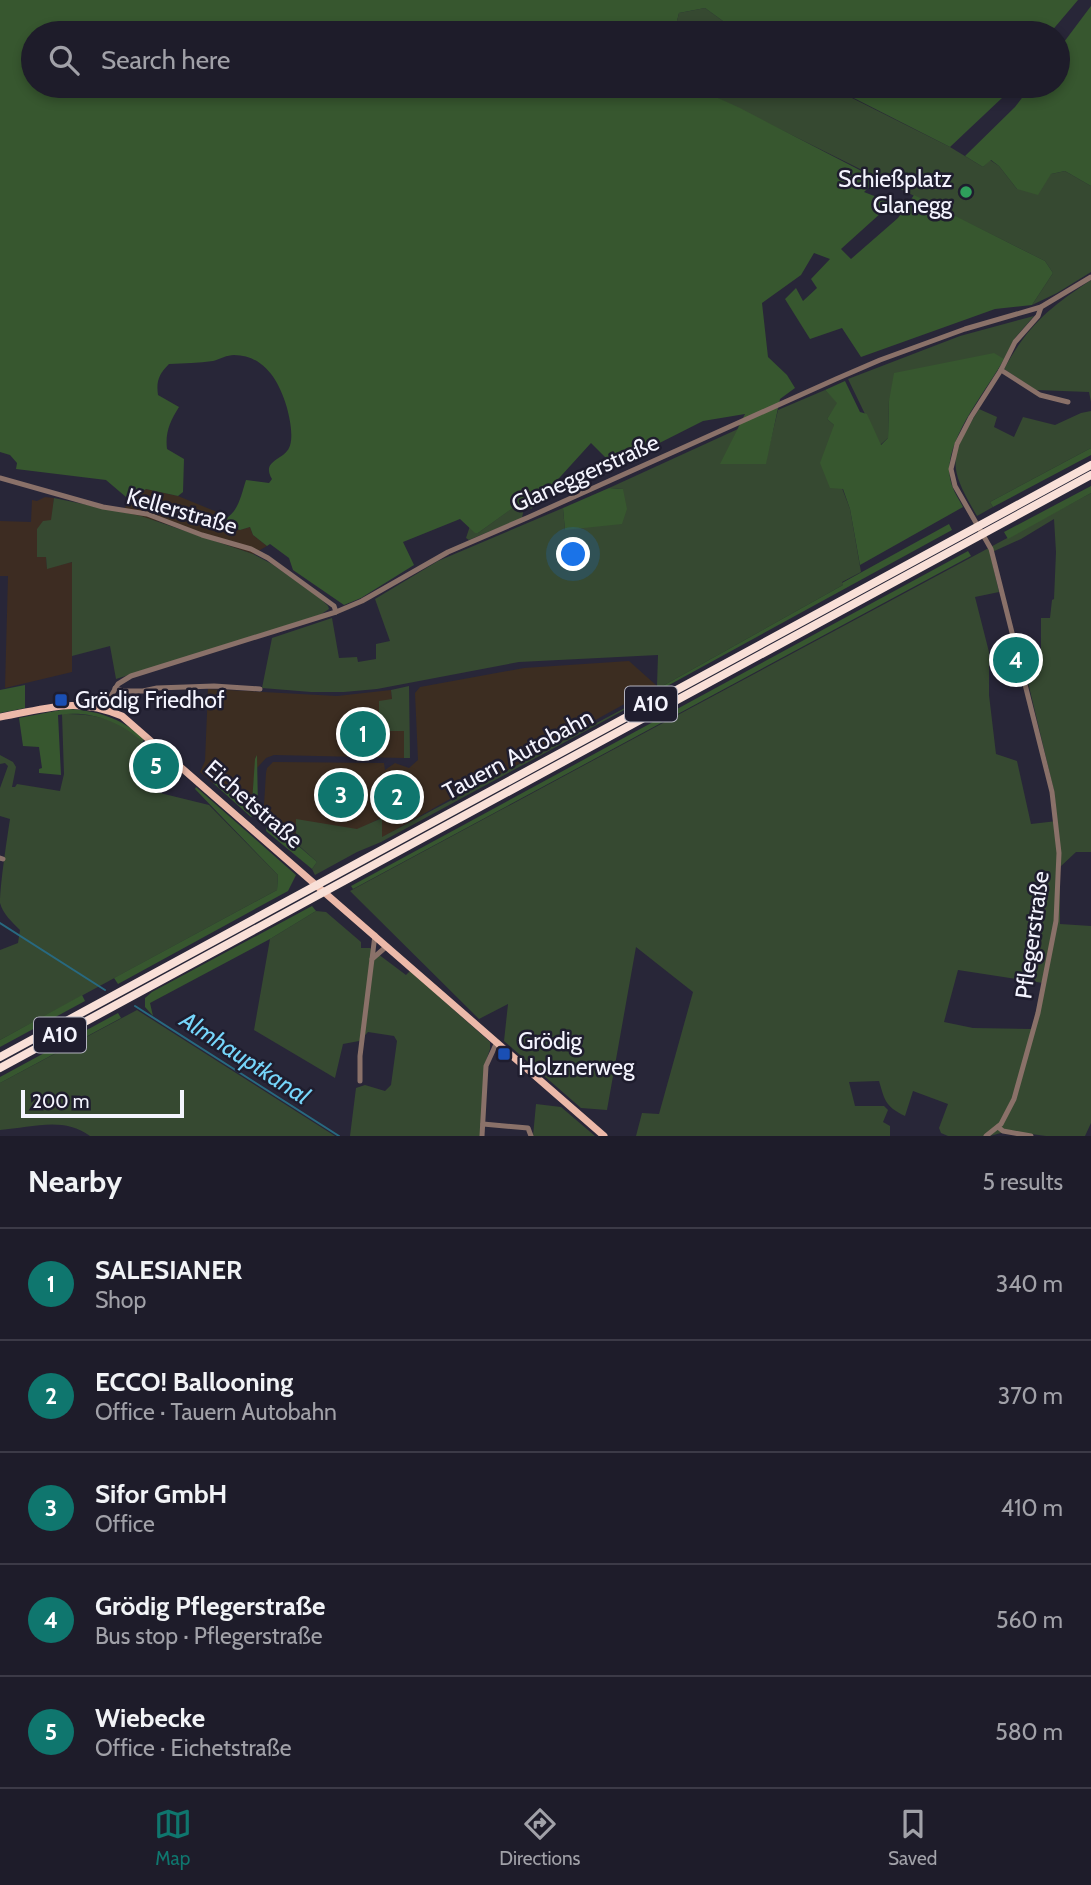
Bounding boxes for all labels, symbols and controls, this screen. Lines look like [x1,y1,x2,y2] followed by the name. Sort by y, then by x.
[21,21,1070,98] search box
[45,41,83,79] icon: search
[101,44,230,76] text: Search here
[838,165,953,219] place label: Schießplatz Glanegg
[958,184,974,200] marker: Schießplatz Glanegg
[507,428,663,518] street label: Glaneggerstraße
[123,482,241,540] street label: Kellerstraße
[556,537,590,571] your location
[993,634,1039,686] pin: 4
[75,686,225,714] place label: Grödig Friedhof
[625,686,677,722] road number: A10
[53,692,69,708] marker: Grödig Friedhof
[438,703,598,805] street label: Tauern Autobahn
[340,708,386,760] pin: 1
[133,740,179,792] pin: 5
[199,754,309,854] street label: Eichetstraße
[318,769,364,821] pin: 3
[374,771,420,823] pin: 2
[1009,869,1055,1001] street label: Pflegerstraße
[174,1004,316,1110] water label: Almhauptkanal
[34,1018,86,1052] road number: A10
[518,1027,635,1081] place label: Grödig Holznerweg
[496,1046,512,1062] marker: Grödig Holznerweg
[21,1087,184,1119] scale bar
[32,1090,89,1113] text: 200 m
[28,1163,122,1200] text: Nearby
[982,1168,1063,1196] text: 5 results
[95,1254,242,1286] text: SALESIANER
[47,1270,55,1298] text: 1
[996,1270,1063,1298] text: 340 m
[95,1286,146,1314] text: Shop
[95,1366,293,1398] text: ECCO! Ballooning
[45,1382,57,1410] text: 2
[998,1382,1063,1410] text: 370 m
[95,1398,337,1426] text: Office · Tauern Autobahn
[95,1478,227,1510] text: Sifor GmbH
[45,1494,57,1522] text: 3
[1001,1494,1063,1522] text: 410 m
[95,1510,155,1538] text: Office
[95,1590,325,1622] text: Grödig Pflegerstraße
[44,1606,58,1634] text: 4
[996,1606,1063,1634] text: 560 m
[95,1622,323,1650] text: Bus stop · Pflegerstraße
[95,1702,205,1734] text: Wiebecke
[45,1718,57,1746] text: 5
[995,1718,1063,1746] text: 580 m
[95,1734,291,1762] text: Office · Eichetstraße
[154,1805,192,1870] tab: Map
[499,1805,580,1870] tab: Directions
[888,1805,937,1870] tab: Saved

